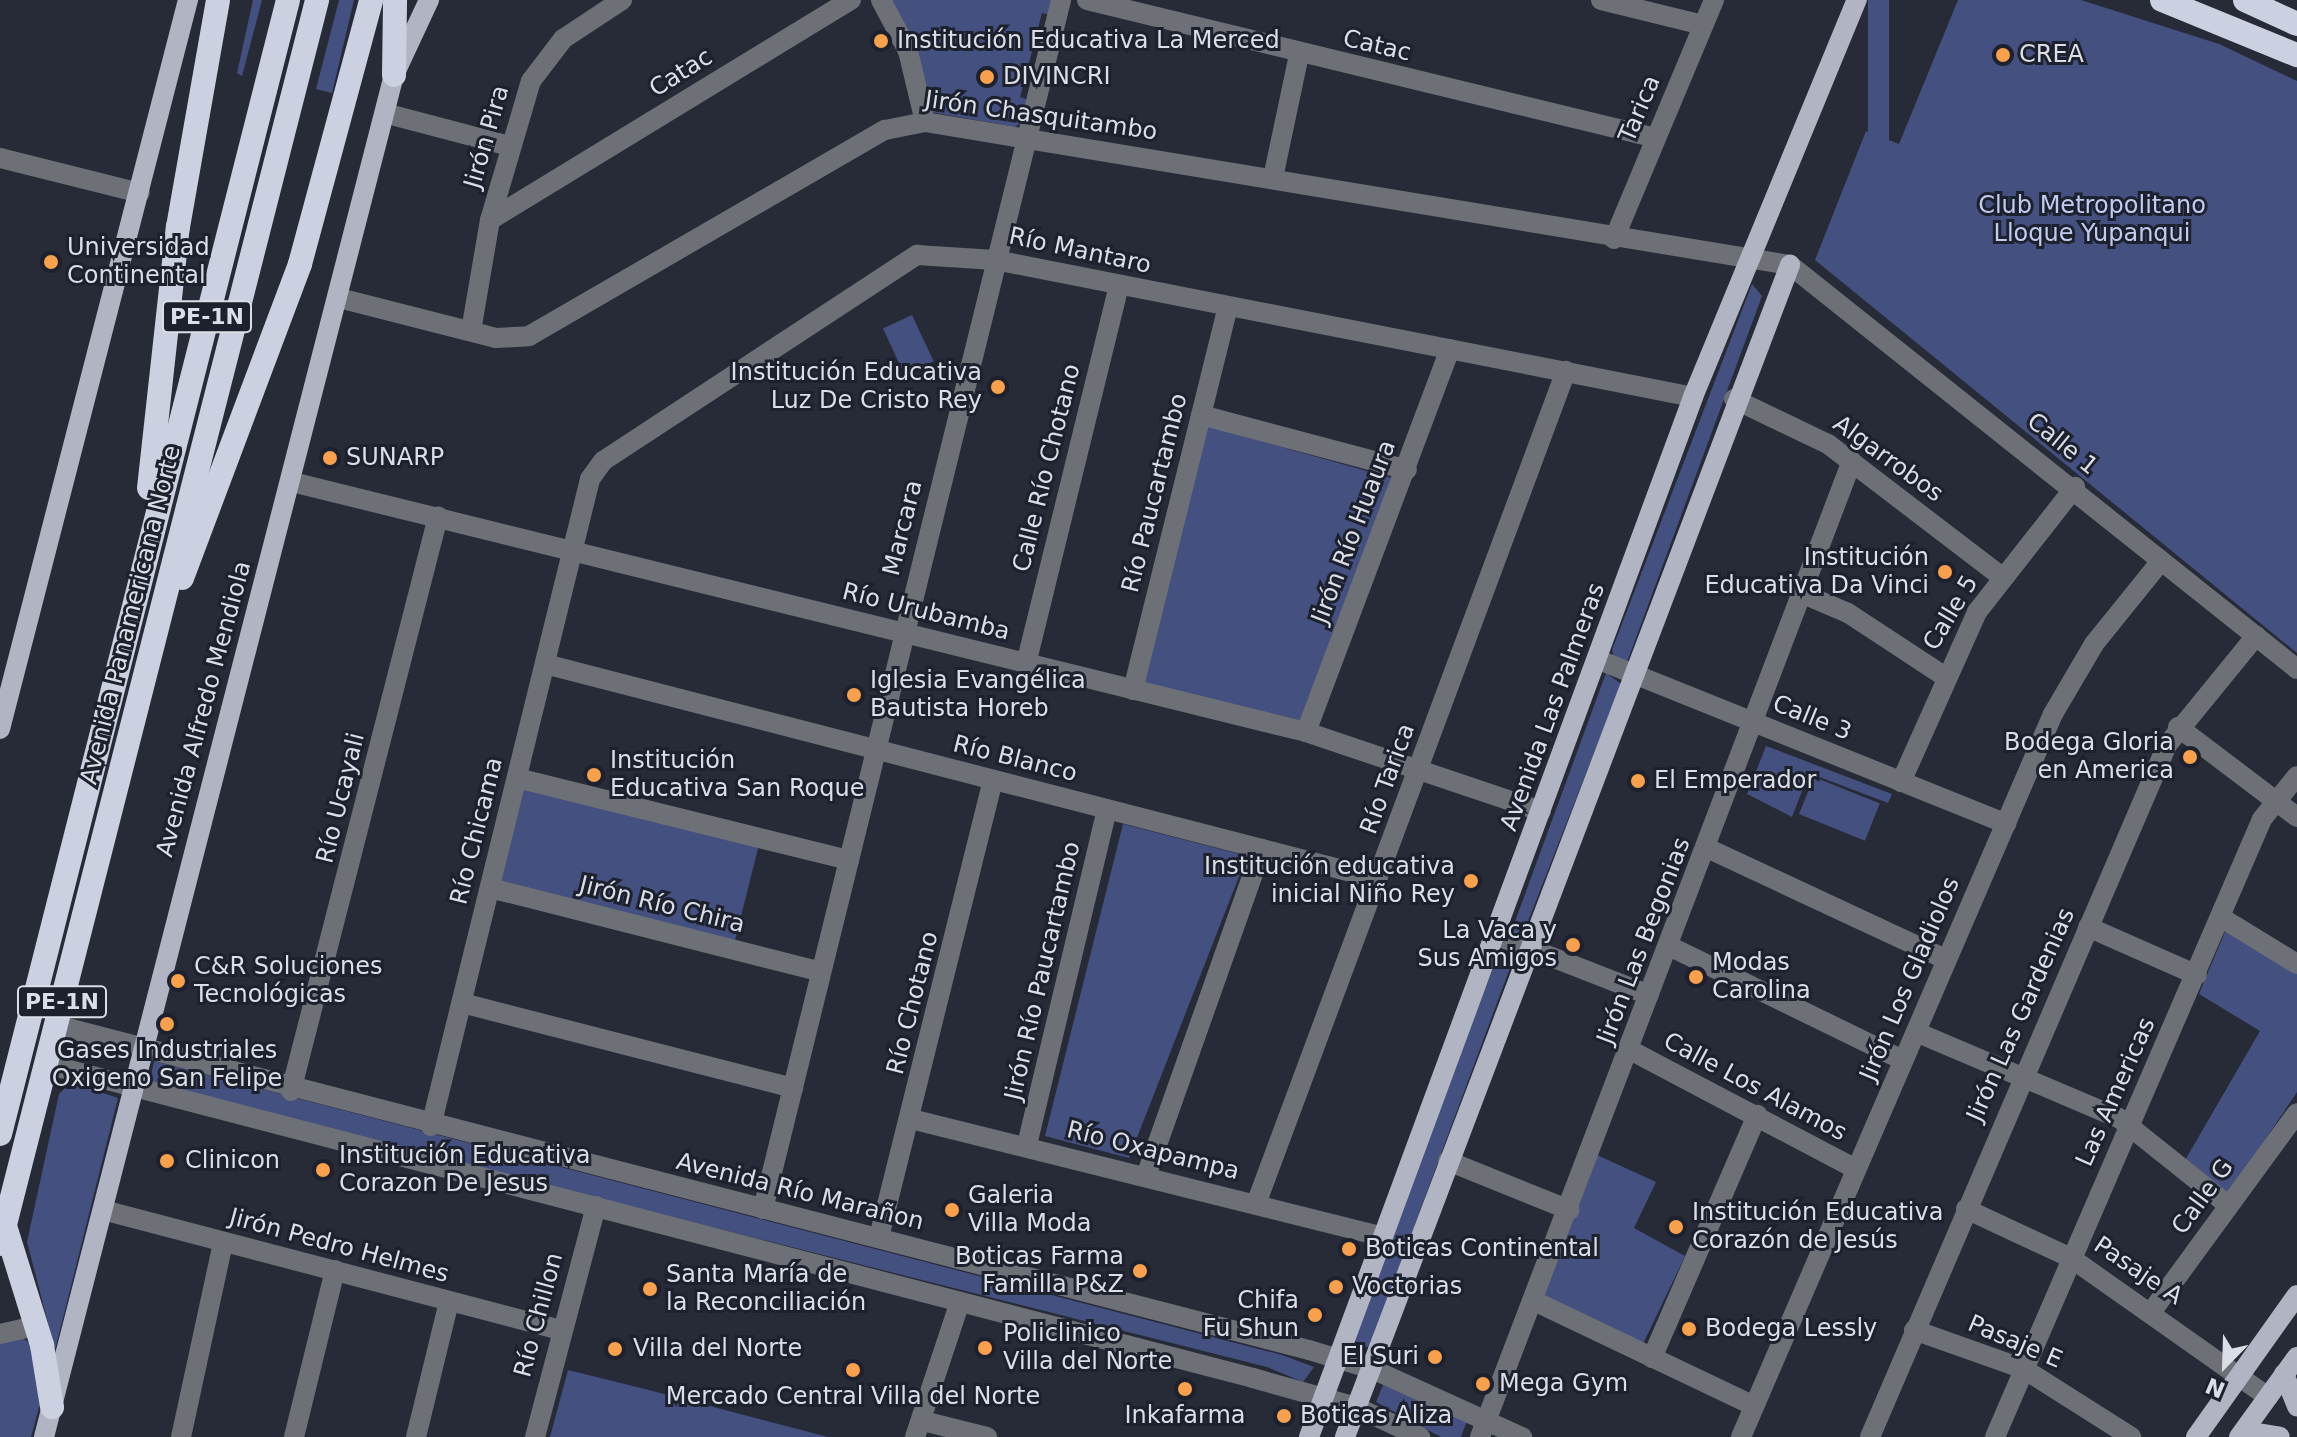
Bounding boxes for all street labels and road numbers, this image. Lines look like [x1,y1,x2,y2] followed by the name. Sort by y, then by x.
[1340,24,1414,68] street label: Catac
[644,43,718,103] street label: Catac
[1613,71,1667,147] street label: Tarica
[459,82,515,192] street label: Jirón Pira
[923,85,1159,147] street label: Jirón Chasquitambo
[1006,222,1154,280] street label: Río Mantaro
[161,299,253,335] road number: PE-1N
[1007,361,1087,575] street label: Calle Río Chotano
[1116,390,1194,596] street label: Río Paucartambo
[2021,407,2103,481] street label: Calle 1
[1827,409,1949,509] street label: Algarrobos
[1306,436,1402,628] street label: Jirón Río Huaura
[75,443,187,787] street label: Avenida Panamericana Norte
[877,477,929,579] street label: Marcara
[151,558,257,860] street label: Avenida Alfredo Mendiola
[1917,570,1985,656] street label: Calle 5
[839,577,1013,647] street label: Río Urubamba
[1495,579,1611,835] street label: Avenida Las Palmeras
[1768,689,1856,747] street label: Calle 3
[1355,720,1421,838] street label: Río Tarica
[311,730,371,866] street label: Río Ucayali
[950,730,1080,788] street label: Río Blanco
[445,755,509,907] street label: Río Chicama
[1591,834,1697,1048] street label: Jirón Las Begonias
[999,839,1087,1103] street label: Jirón Río Paucartambo
[576,871,748,939] street label: Jirón Río Chira
[1854,873,1966,1085] street label: Jirón Los Gladiolos
[1961,904,2081,1126] street label: Jirón Las Gardenias
[881,929,945,1077] street label: Río Chotano
[16,984,108,1020] road number: PE-1N
[2070,1013,2162,1171] street label: Las Americas
[1658,1027,1852,1147] street label: Calle Los Alamos
[1064,1116,1242,1186] street label: Río Oxapampa
[673,1147,927,1237] street label: Avenida Río Marañon
[2166,1154,2240,1240] street label: Calle G
[226,1203,452,1289] street label: Jirón Pedro Helmes
[2088,1231,2188,1311] street label: Pasaje A
[509,1250,569,1380] street label: Río Chillon
[1964,1309,2066,1375] street label: Pasaje E

